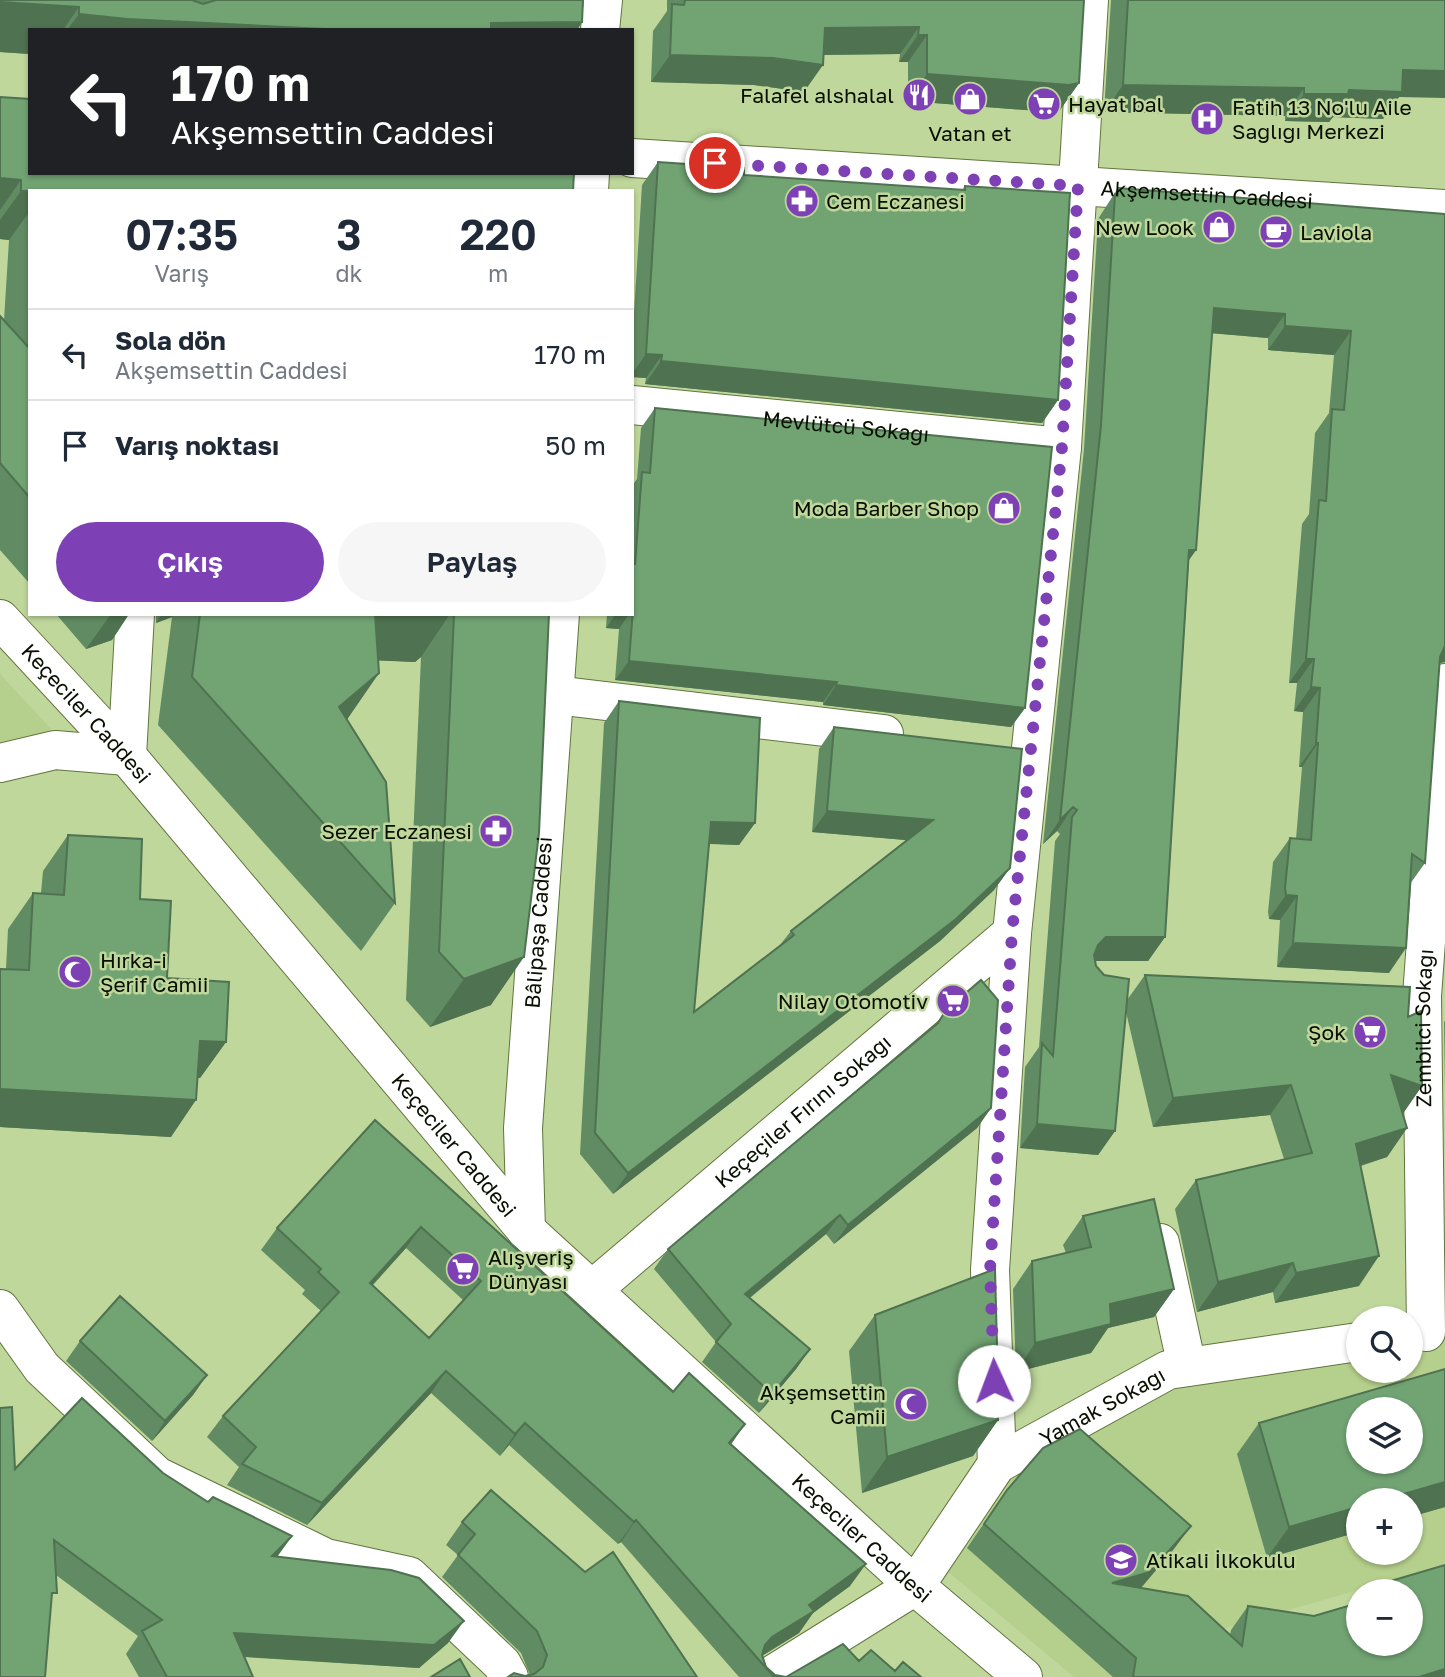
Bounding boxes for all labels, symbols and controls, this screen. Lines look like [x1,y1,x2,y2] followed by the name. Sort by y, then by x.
[171,53,310,112] text: 170 m
[56,56,147,147] icon: left
[900,76,938,114] restaurant icon: Falafel alshalal
[951,80,989,118] shop icon: Vatan et
[740,82,894,108] place label: Falafel alshalal
[1025,85,1063,123] supermarket icon: Hayat bal
[1068,91,1163,117] place label: Hayat bal
[1232,94,1412,144] place label: Fatih 13 No'lu Aile Sağlığı Merkezi
[1188,100,1226,138] hospital icon: Fatih 13 No'lu Aile Sağlığı Merkezi
[171,113,495,151] text: Akşemsettin Caddesi
[928,120,1012,146] place label: Vatan et
[685,133,745,193] pin
[696,144,734,182] icon: arrive
[1100,174,1314,214] street label: Akşemsettin Caddesi
[783,182,821,220] pharmacy icon: Cem Eczanesi
[826,188,965,214] place label: Cem Eczanesi
[1200,208,1238,246] shop icon: New Look
[125,209,238,259] text: 07:35
[336,209,362,259] text: 3
[460,209,537,259] text: 220
[1257,213,1295,251] cafe icon: Laviola
[1095,214,1194,240] place label: New Look
[1300,219,1372,245] place label: Laviola
[155,259,209,287] text: Varış
[335,259,363,287] text: dk
[488,259,508,287] text: m
[115,325,226,356] text: Sola dön
[56,336,94,374] icon: left
[534,339,606,370] text: 170 m
[115,356,348,384] text: Akşemsettin Caddesi
[762,405,930,447] street label: Mevlütcü Sokağı
[56,427,94,465] icon: arrive
[115,430,279,461] text: Varış noktası
[545,430,606,461] text: 50 m
[985,489,1023,527] shop icon: Moda Barber Shop
[794,495,979,521] place label: Moda Barber Shop
[56,522,324,602] button: Çıkış
[338,522,606,602] button: Paylaş
[16,638,157,788] street label: Keçeciler Caddesi
[477,812,515,850] pharmacy icon: Sezer Eczanesi
[322,818,472,844] place label: Sezer Eczanesi
[519,836,557,1009] street label: Bâlipaşa Caddesi
[100,947,208,997] place label: Hırka-i Şerif Camii
[1409,948,1438,1107] street label: Zembilci Sokağı
[56,953,94,991] mosque icon: Hırka-i Şerif Camii
[934,982,972,1020] supermarket icon: Nilay Otomotiv
[778,988,928,1014] place label: Nilay Otomotiv
[1351,1013,1389,1051] supermarket icon: Şok
[1308,1019,1346,1045] place label: Şok
[709,1029,896,1193] street label: Keçeçiler Fırını Sokağı
[386,1068,522,1222] street label: Keçeciler Caddesi
[488,1244,574,1294] place label: Alışveriş Dünyası
[444,1250,482,1288] supermarket icon: Alışveriş Dünyası
[1346,1306,1423,1656] map controls
[1346,1306,1423,1383] button: search
[957,1344,1031,1418] position arrow
[1035,1361,1169,1451] street label: Yamak Sokağı
[760,1379,886,1429] place label: Akşemsettin Camii
[892,1385,930,1423] mosque icon: Akşemsettin Camii
[1346,1397,1423,1474] button: layers
[787,1467,937,1608] street label: Keçeciler Caddesi
[1346,1488,1423,1565] button: +
[1102,1541,1140,1579] school or university icon: Atikali İlkokulu
[1146,1547,1296,1573] place label: Atikali İlkokulu
[1346,1579,1423,1656] button: −

